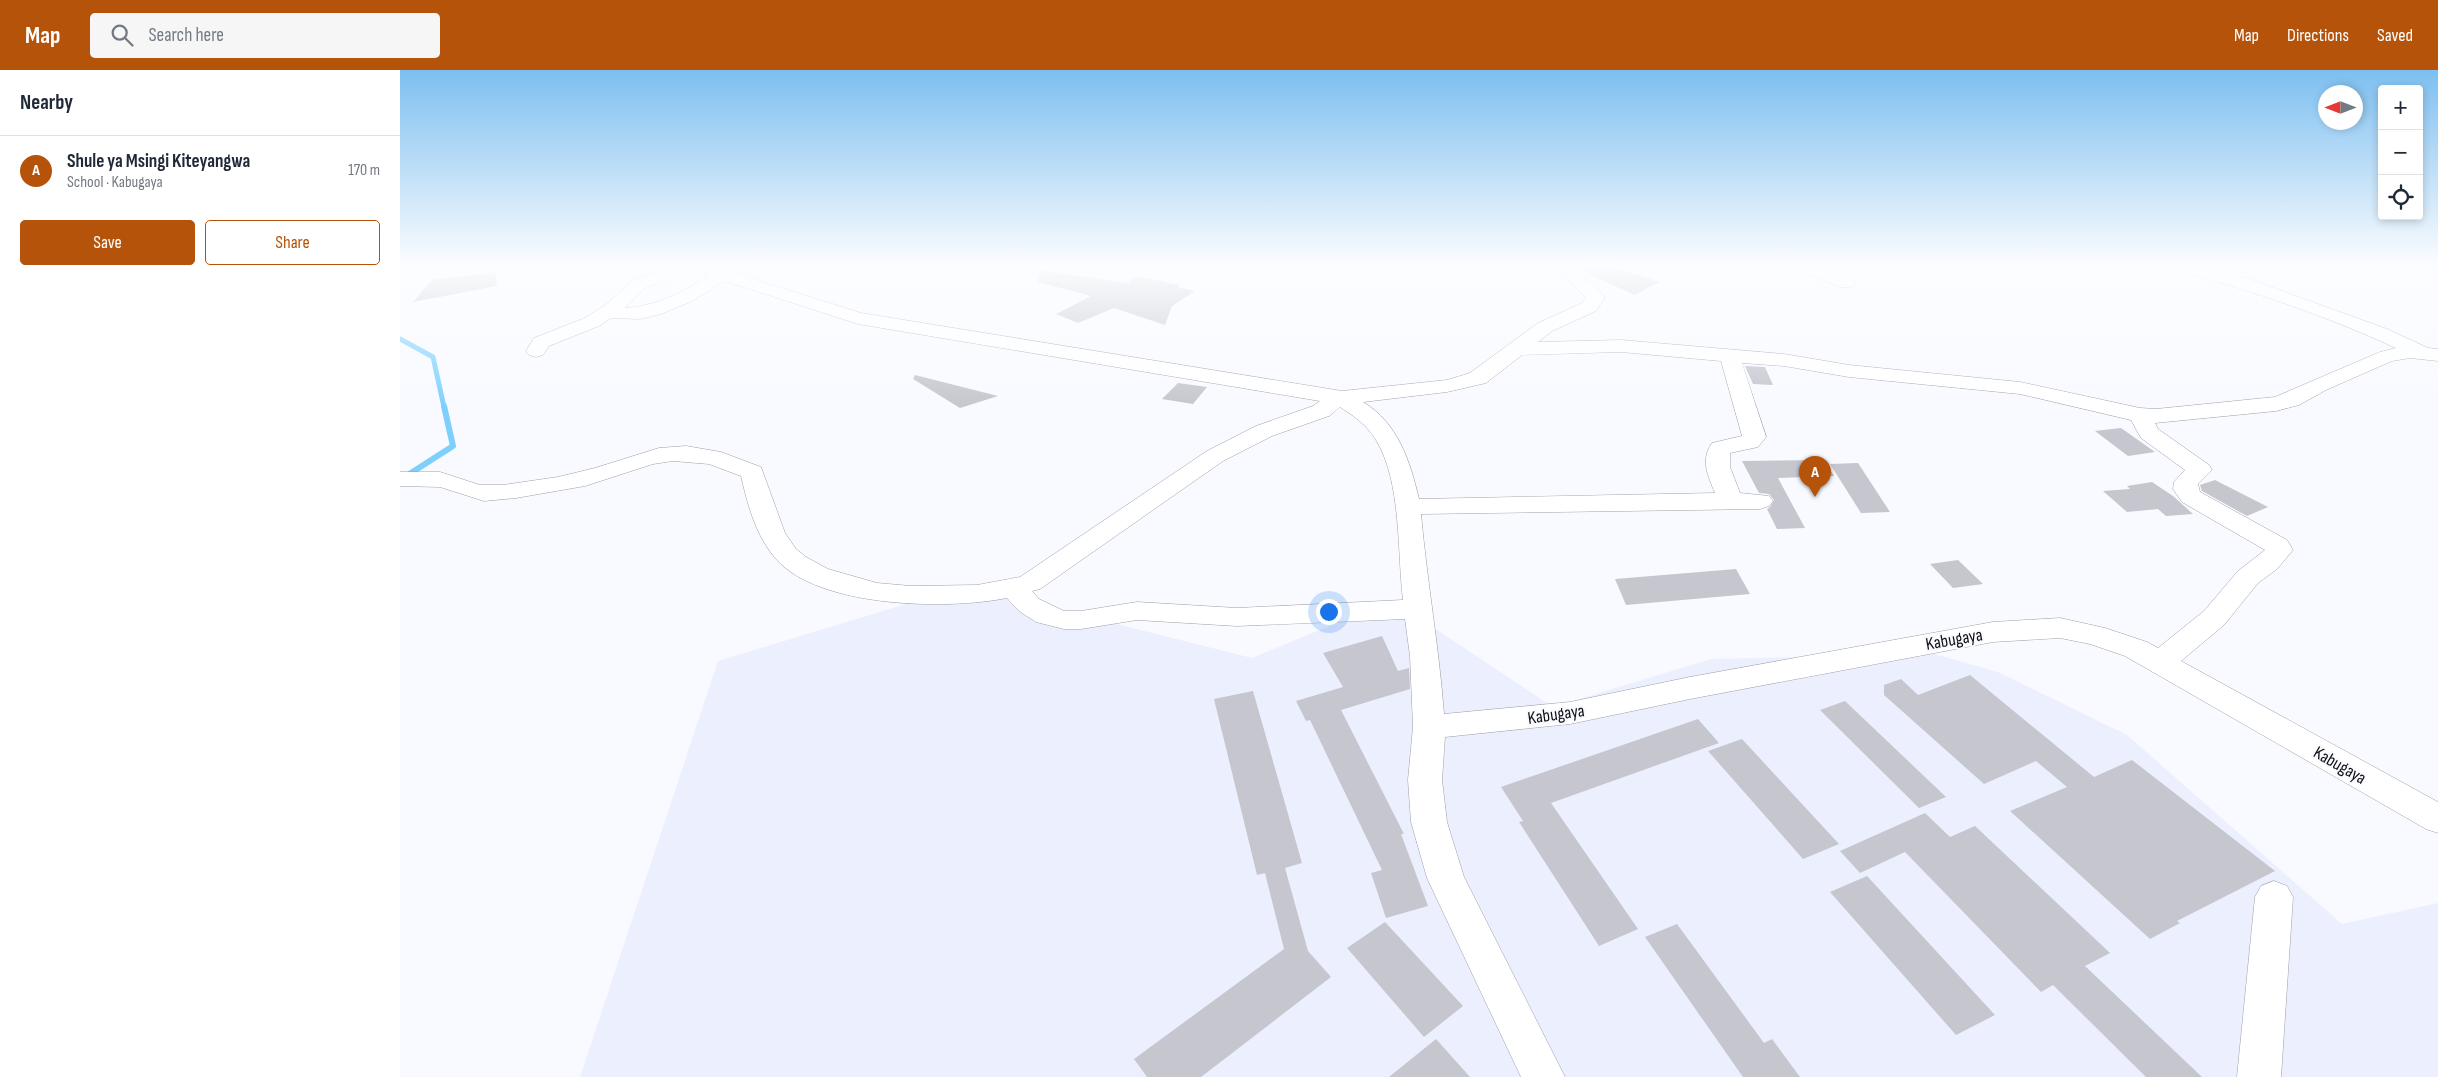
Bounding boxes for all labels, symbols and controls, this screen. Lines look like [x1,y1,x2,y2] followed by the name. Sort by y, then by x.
[90,13,440,58] search box
[25,21,60,50] text: Map
[108,21,136,49] icon: search
[148,24,224,47] text: Search here
[2234,25,2259,46] text: Map
[2287,25,2349,46] text: Directions
[2377,25,2413,46] text: Saved
[2318,85,2363,130] north arrow
[2378,85,2423,220] map controls
[2378,85,2423,130] button: +
[20,90,73,115] text: Nearby
[2378,130,2423,175] button: −
[67,150,250,173] text: Shule ya Msingi Kiteyangwa
[32,161,40,180] text: A
[348,161,380,180] text: 170 m
[67,173,163,192] text: School · Kabugaya
[2378,175,2423,220] button: locate
[20,220,195,265] button: Save
[205,220,380,265] button: Share
[1799,456,1831,497] pin: A
[1316,599,1342,625] your location
[1924,624,1984,655] street label: Kabugaya
[1526,700,1586,729] street label: Kabugaya
[2310,742,2370,789] street label: Kabugaya

